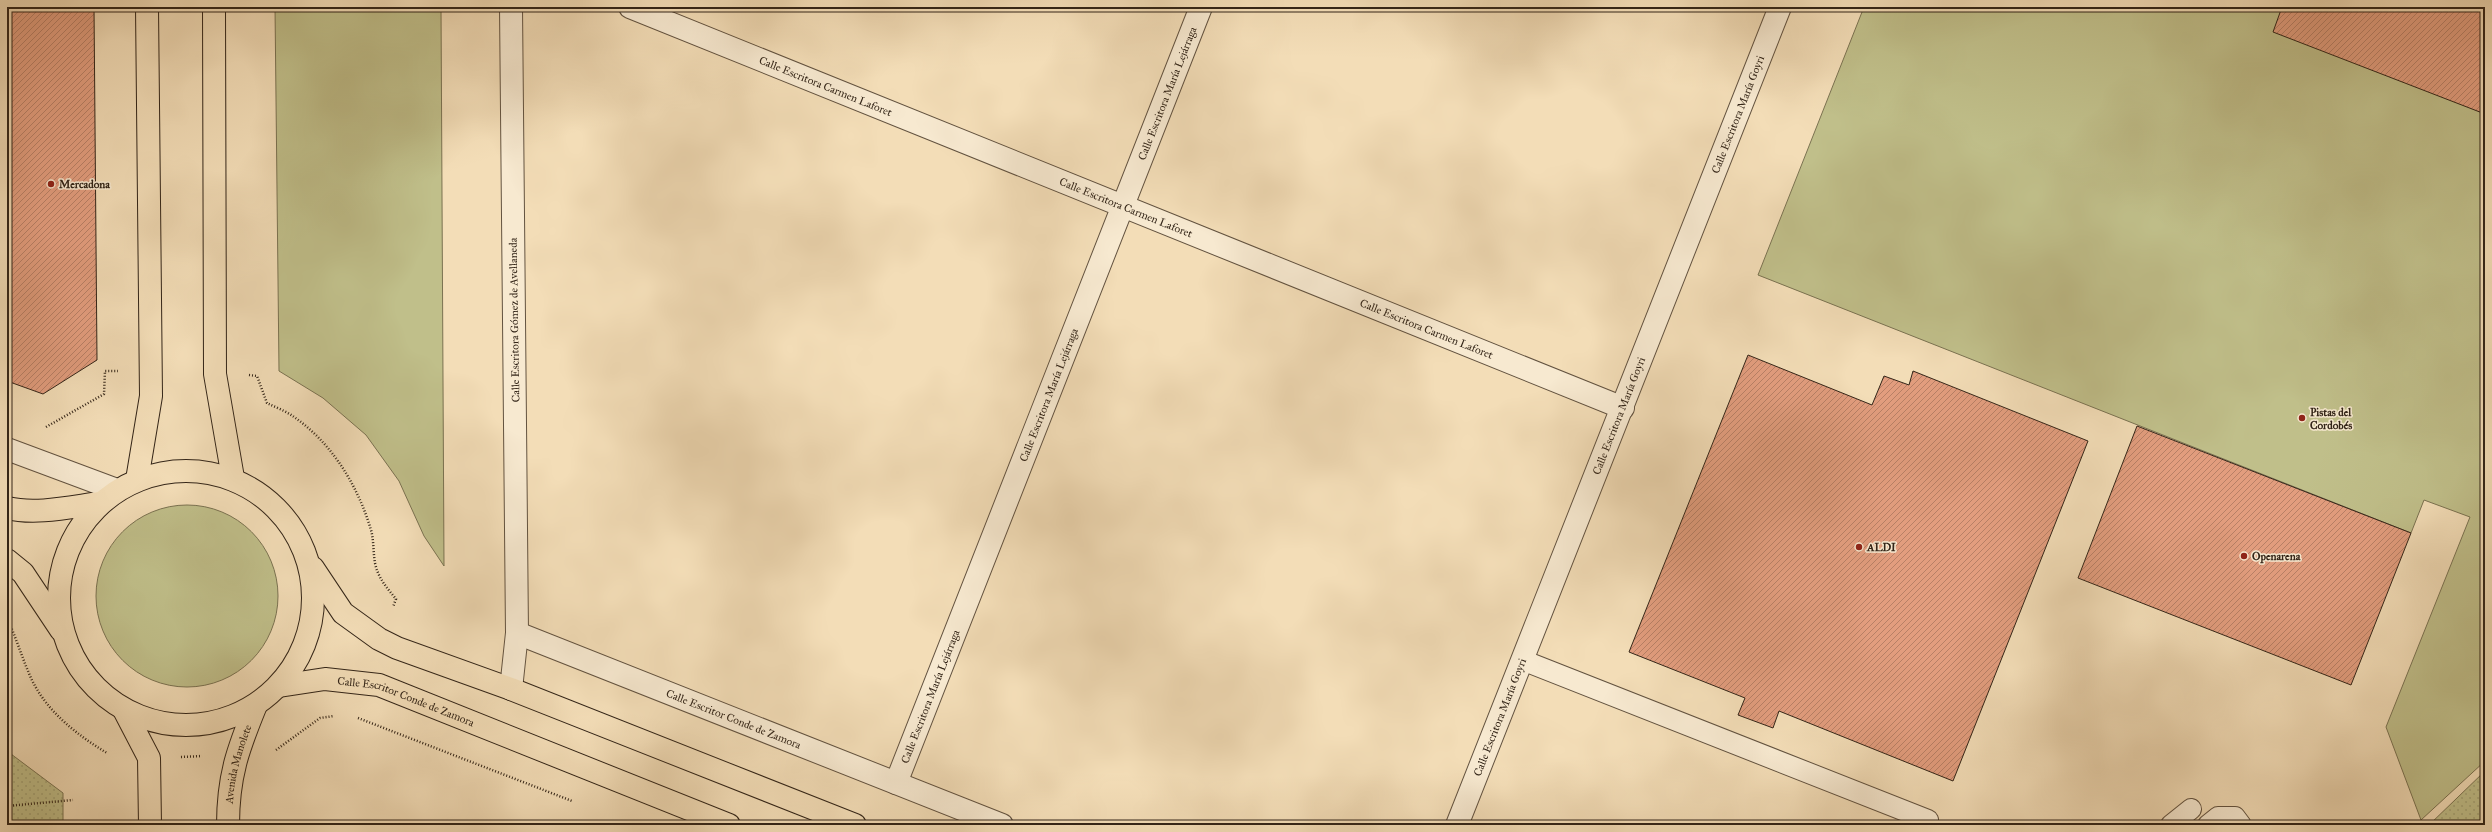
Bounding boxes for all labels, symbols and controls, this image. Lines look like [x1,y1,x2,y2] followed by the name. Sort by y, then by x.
[1135,25,1200,162] street label: Calle Escritora María Lejárraga
[757,54,894,119] street label: Calle Escritora Carmen Laforet
[1709,54,1767,175] street label: Calle Escritora María Goyri
[1057,175,1194,241] street label: Calle Escritora Carmen Laforet
[59,178,110,191] place label: Mercadona
[46,179,56,189] marker: Mercadona
[507,237,522,402] street label: Calle Escritora Gómez de Avellaneda
[1358,296,1495,362] street label: Calle Escritora Carmen Laforet
[1017,326,1081,464] street label: Calle Escritora María Lejárraga
[1590,355,1648,477] street label: Calle Escritora María Goyri
[2310,406,2352,432] place label: Pistas del Cordobés
[2297,413,2307,423] marker: Pistas del Cordobés
[1866,541,1896,554] place label: ALDI
[1854,542,1864,552] marker: ALDI
[2252,550,2301,564] place label: Openarena
[2239,551,2249,561] marker: Openarena
[898,628,963,765] street label: Calle Escritora María Lejárraga
[1471,657,1529,778] street label: Calle Escritora María Goyri
[337,674,476,730] street label: Calle Escritor Conde de Zamora
[664,687,803,752] street label: Calle Escritor Conde de Zamora
[223,722,255,805] street label: Avenida Manolete

